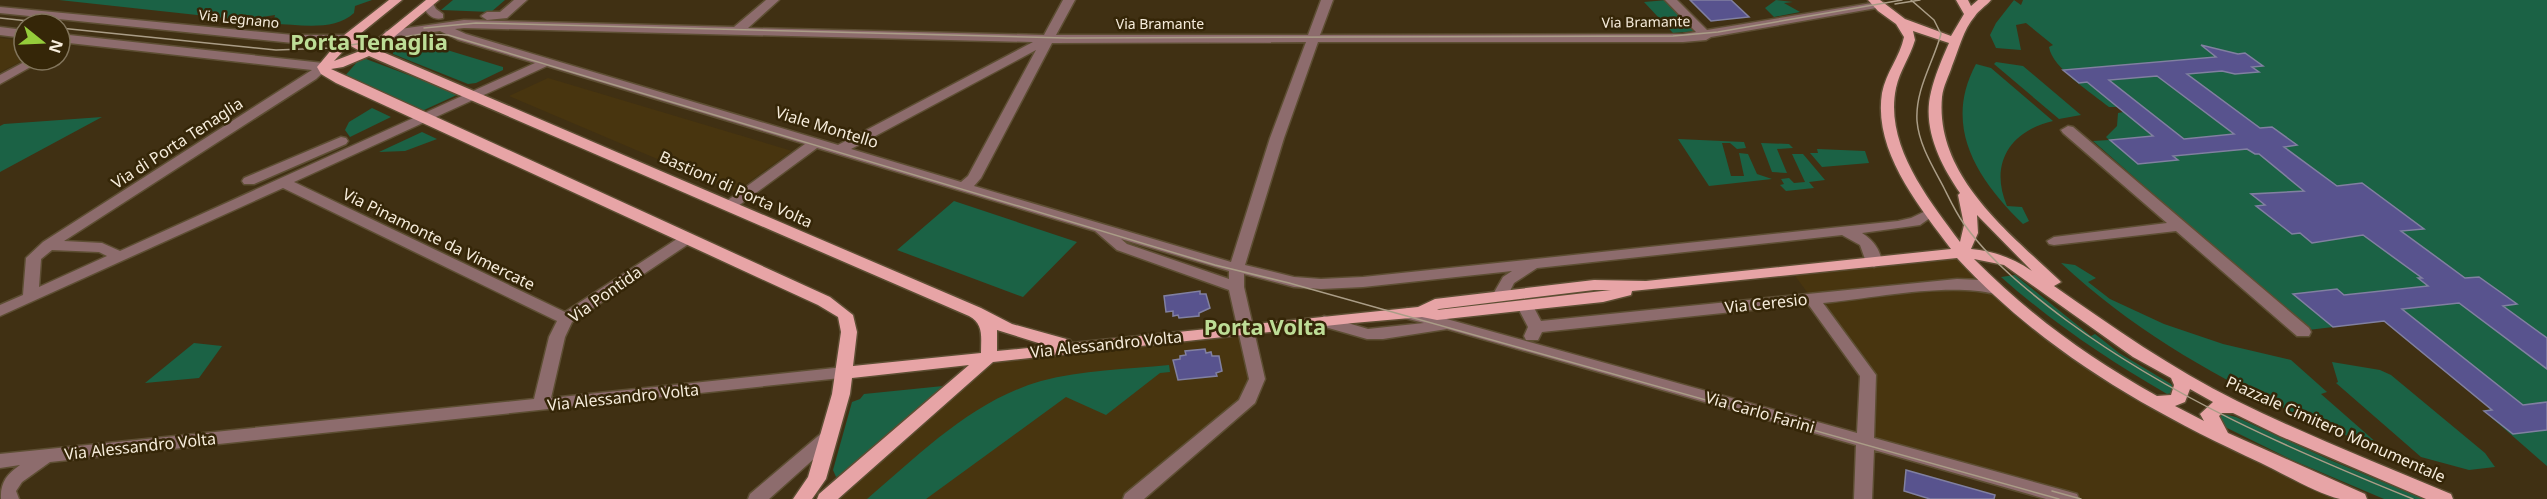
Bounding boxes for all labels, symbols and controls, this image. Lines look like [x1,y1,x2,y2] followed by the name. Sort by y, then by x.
[198,5,280,32] street label: Via Legnano
[1602,11,1691,32] street label: Via Bramante
[12,12,72,72] north arrow
[1116,14,1204,33] street label: Via Bramante
[290,26,448,56] district label: Porta Tenaglia
[44,37,69,56] text: N
[107,92,247,194] street label: Via di Porta Tenaglia
[773,101,881,153] street label: Viale Montello
[656,145,816,233] street label: Bastioni di Porta Volta
[339,183,539,295] street label: Via Pinamonte da Vimercate
[564,261,646,327] street label: Via Pontida
[1724,288,1808,318] street label: Via Ceresio
[1204,311,1326,341] district label: Porta Volta
[1029,325,1183,363] street label: Via Alessandro Volta
[2223,371,2449,487] street label: Piazzale Cimitero Monumentale
[546,378,700,416] street label: Via Alessandro Volta
[1703,386,1817,438] street label: Via Carlo Farini
[63,427,217,465] street label: Via Alessandro Volta

